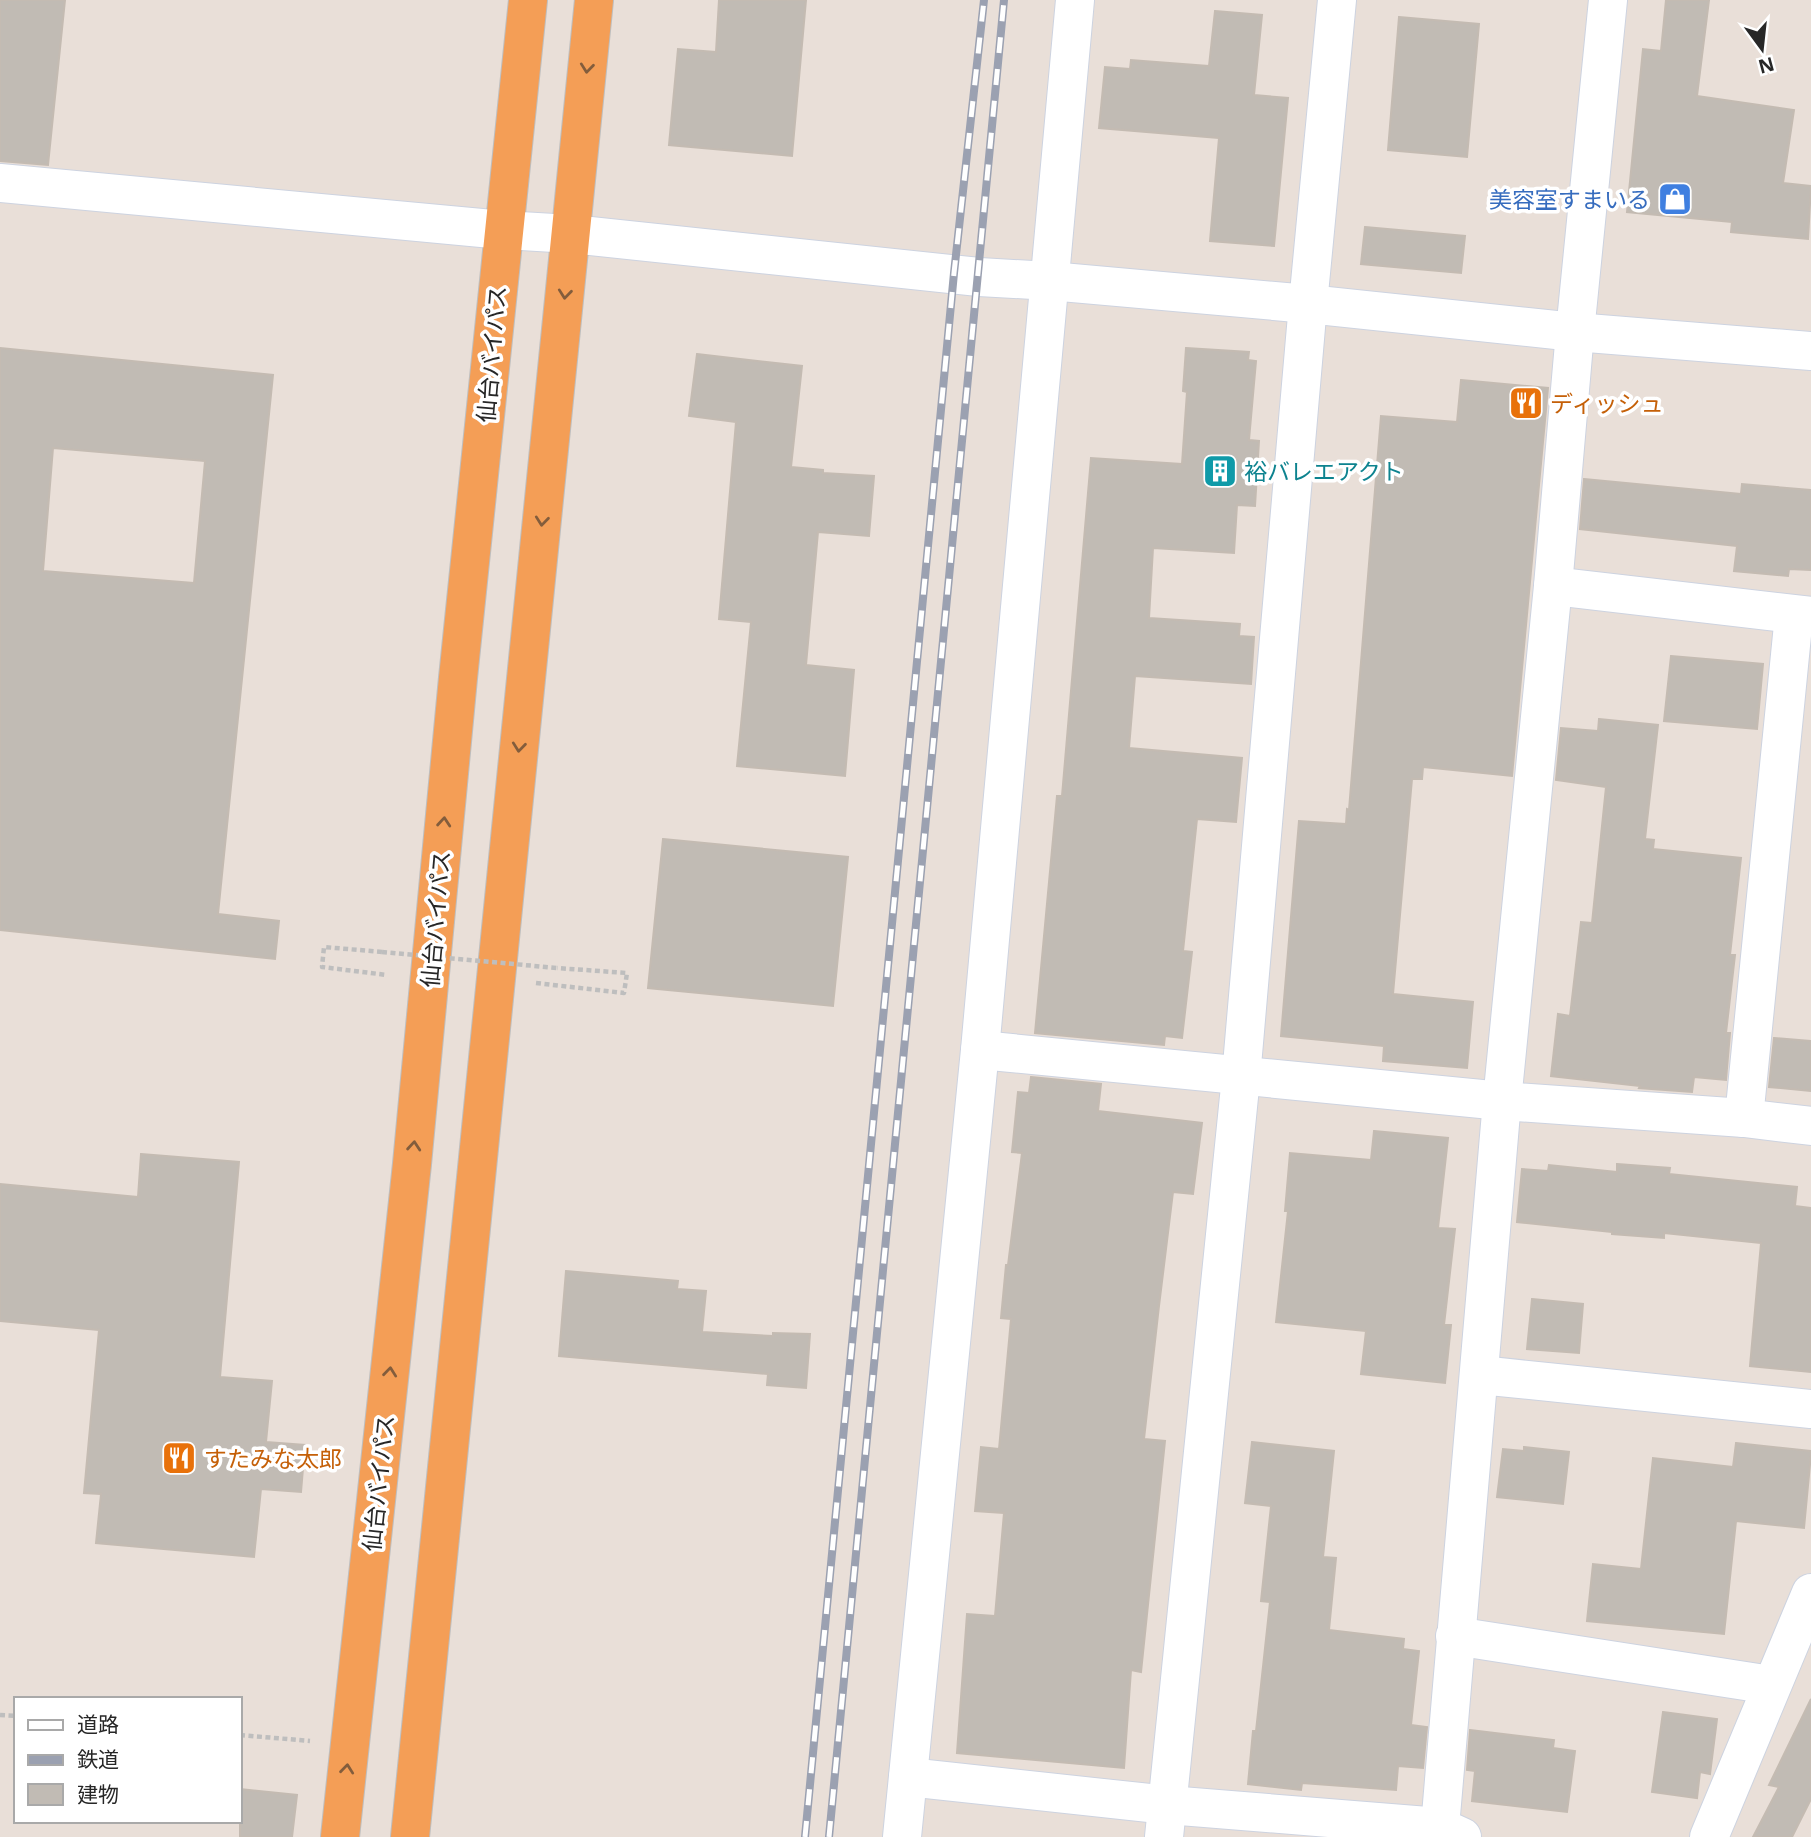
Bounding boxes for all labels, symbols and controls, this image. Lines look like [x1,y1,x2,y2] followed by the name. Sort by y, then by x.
[1727,14,1797,84] north arrow
[1756,51,1777,80] text: N
[580,63,595,74] one-way arrow
[1656,180,1694,218] shop icon: 美容室すまいる
[1489,183,1650,215] place label: 美容室すまいる
[469,284,513,424] street label: 仙台バイパス
[557,288,572,300] one-way arrow
[1507,384,1545,422] restaurant icon: ディッシュ
[1550,387,1663,419] place label: ディッシュ
[1201,452,1239,490] building icon: 裕バレエアクト
[1244,455,1404,487] place label: 裕バレエアクト
[535,515,550,526] one-way arrow
[512,742,527,753] one-way arrow
[437,816,452,828] one-way arrow
[413,849,457,989] street label: 仙台バイパス
[406,1140,421,1151] one-way arrow
[382,1367,397,1378] one-way arrow
[355,1413,401,1553] street label: 仙台バイパス
[160,1439,198,1477] restaurant icon: すたみな太郎
[204,1442,342,1474] place label: すたみな太郎
[14,1697,242,1823] legend
[77,1710,119,1738] text: 道路
[77,1745,119,1773] text: 鉄道
[339,1763,354,1774] one-way arrow
[77,1780,119,1808] text: 建物

